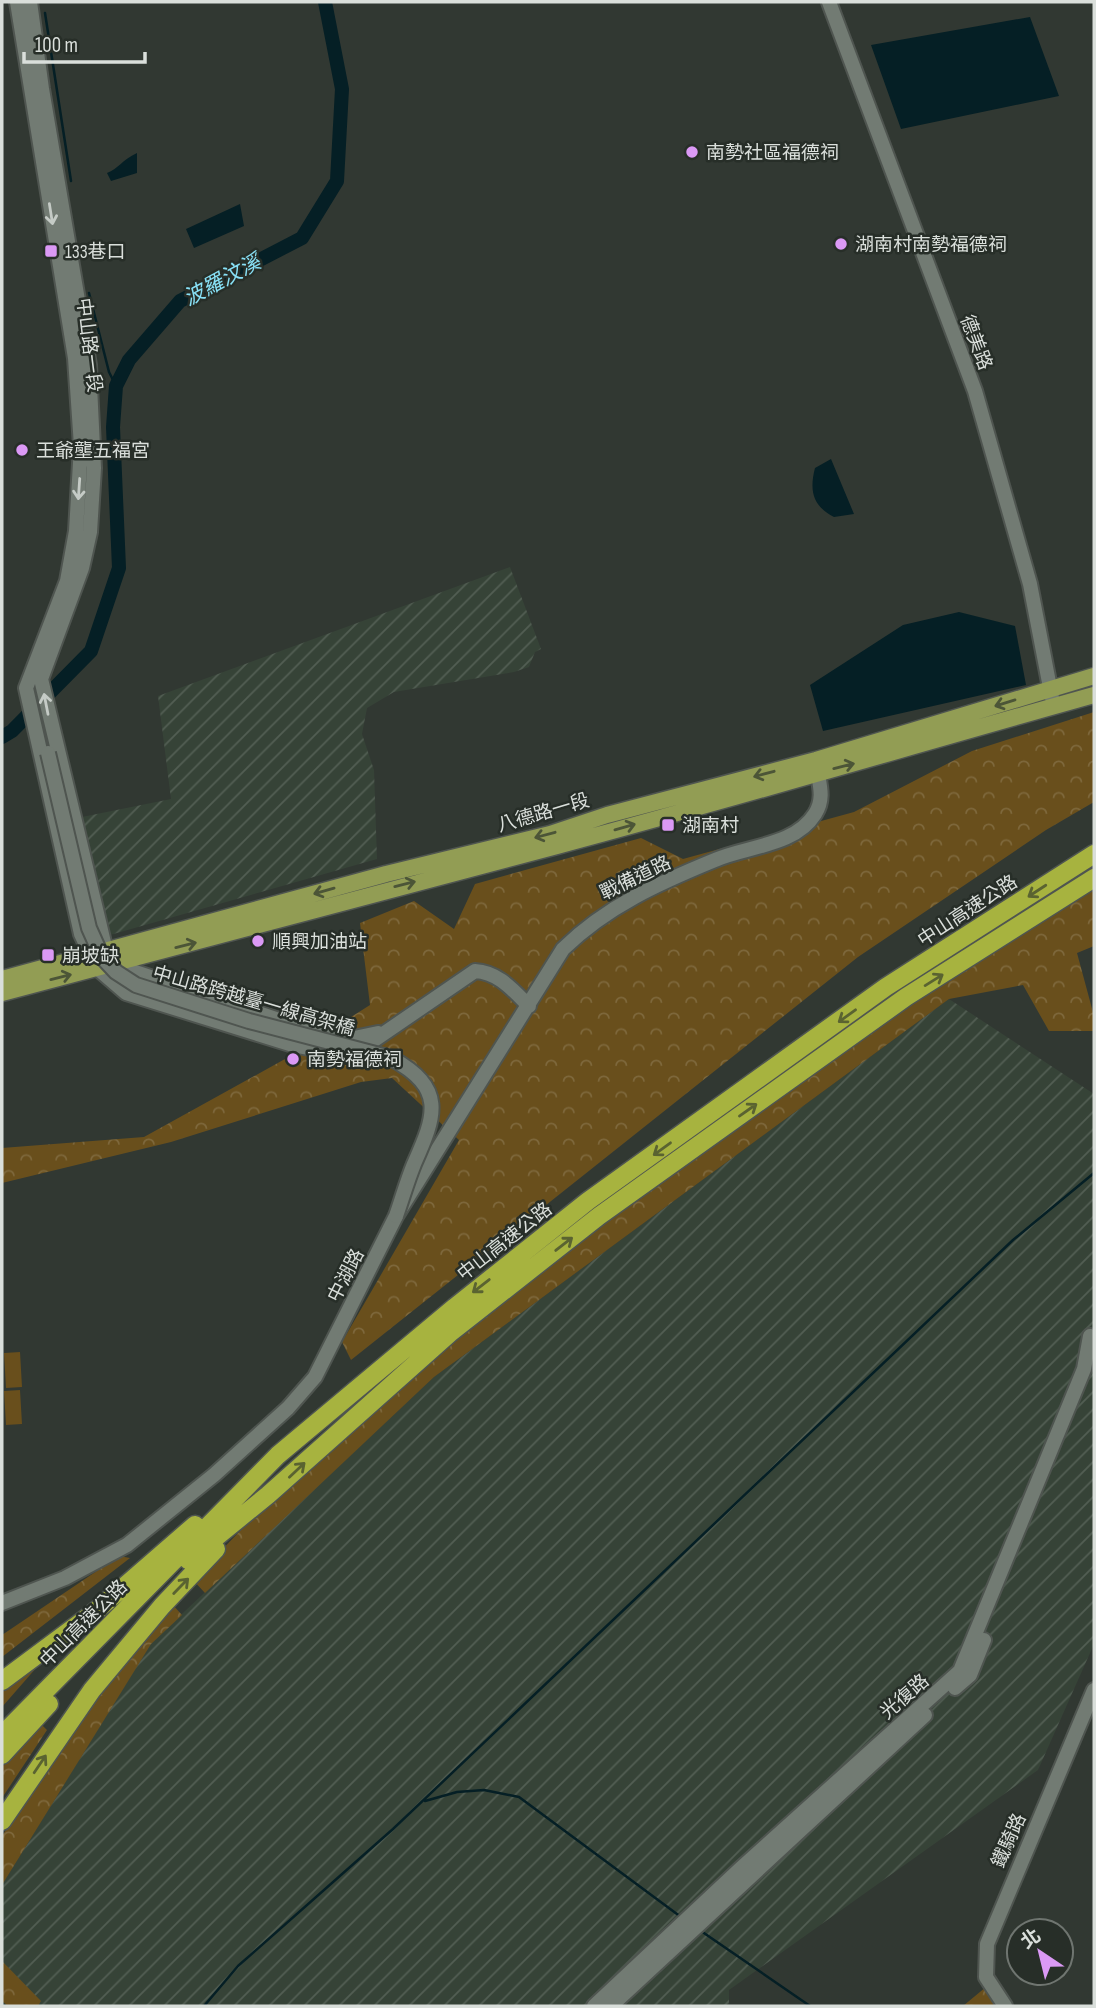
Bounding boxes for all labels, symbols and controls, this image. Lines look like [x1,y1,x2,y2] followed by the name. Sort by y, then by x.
[24,21,145,65] scale bar
[35,33,78,58] text: 100 m
[706,142,839,165] place label: 南勢社區福德祠
[684,144,700,160] marker: 南勢社區福德祠
[45,202,58,225] one-way arrow
[855,234,1007,257] place label: 湖南村南勢福德祠
[833,236,849,252] marker: 湖南村南勢福德祠
[65,241,126,264] place label: 133巷口
[43,243,59,259] marker: 133巷口
[179,248,268,311] water label: 波羅汶溪
[71,297,106,394] street label: 中山路一段
[955,312,997,373] street label: 德美路
[36,440,150,463] place label: 王爺壟五福宮
[14,442,30,458] marker: 王爺壟五福宮
[73,477,86,500] one-way arrow
[39,693,53,716] one-way arrow
[995,698,1017,711] one-way arrow
[832,759,855,772] one-way arrow
[753,768,775,781] one-way arrow
[495,789,592,838] street label: 八德路一段
[682,815,739,838] place label: 湖南村
[660,817,676,833] marker: 湖南村
[614,820,636,833] one-way arrow
[534,829,556,842] one-way arrow
[596,851,675,905] street label: 戰備道路
[914,871,1022,952] street label: 中山高速公路
[393,877,416,890] one-way arrow
[313,885,336,898] one-way arrow
[1027,885,1047,899] one-way arrow
[272,931,367,954] place label: 順興加油站
[250,933,266,949] marker: 順興加油站
[174,938,196,951] one-way arrow
[62,945,119,968] place label: 崩坡缺
[40,947,56,963] marker: 崩坡缺
[150,962,357,1041] street label: 中山路跨越臺一線高架橋
[49,970,71,983] one-way arrow
[924,972,944,986] one-way arrow
[837,1008,856,1023] one-way arrow
[307,1049,402,1072] place label: 南勢福德祠
[285,1051,301,1067] marker: 南勢福德祠
[738,1103,757,1117] one-way arrow
[653,1141,672,1156] one-way arrow
[453,1198,557,1286] street label: 中山高速公路
[554,1236,572,1251] one-way arrow
[323,1245,370,1306] street label: 中湖路
[472,1279,490,1294] one-way arrow
[288,1461,305,1478] one-way arrow
[36,1576,133,1673] street label: 中山高速公路
[172,1578,189,1595] one-way arrow
[876,1670,934,1725] street label: 光復路
[33,1755,48,1774] one-way arrow
[987,1810,1031,1871] street label: 鐵騎路
[1005,1917,1075,1987] north arrow
[1017,1924,1045,1954] text: 北

